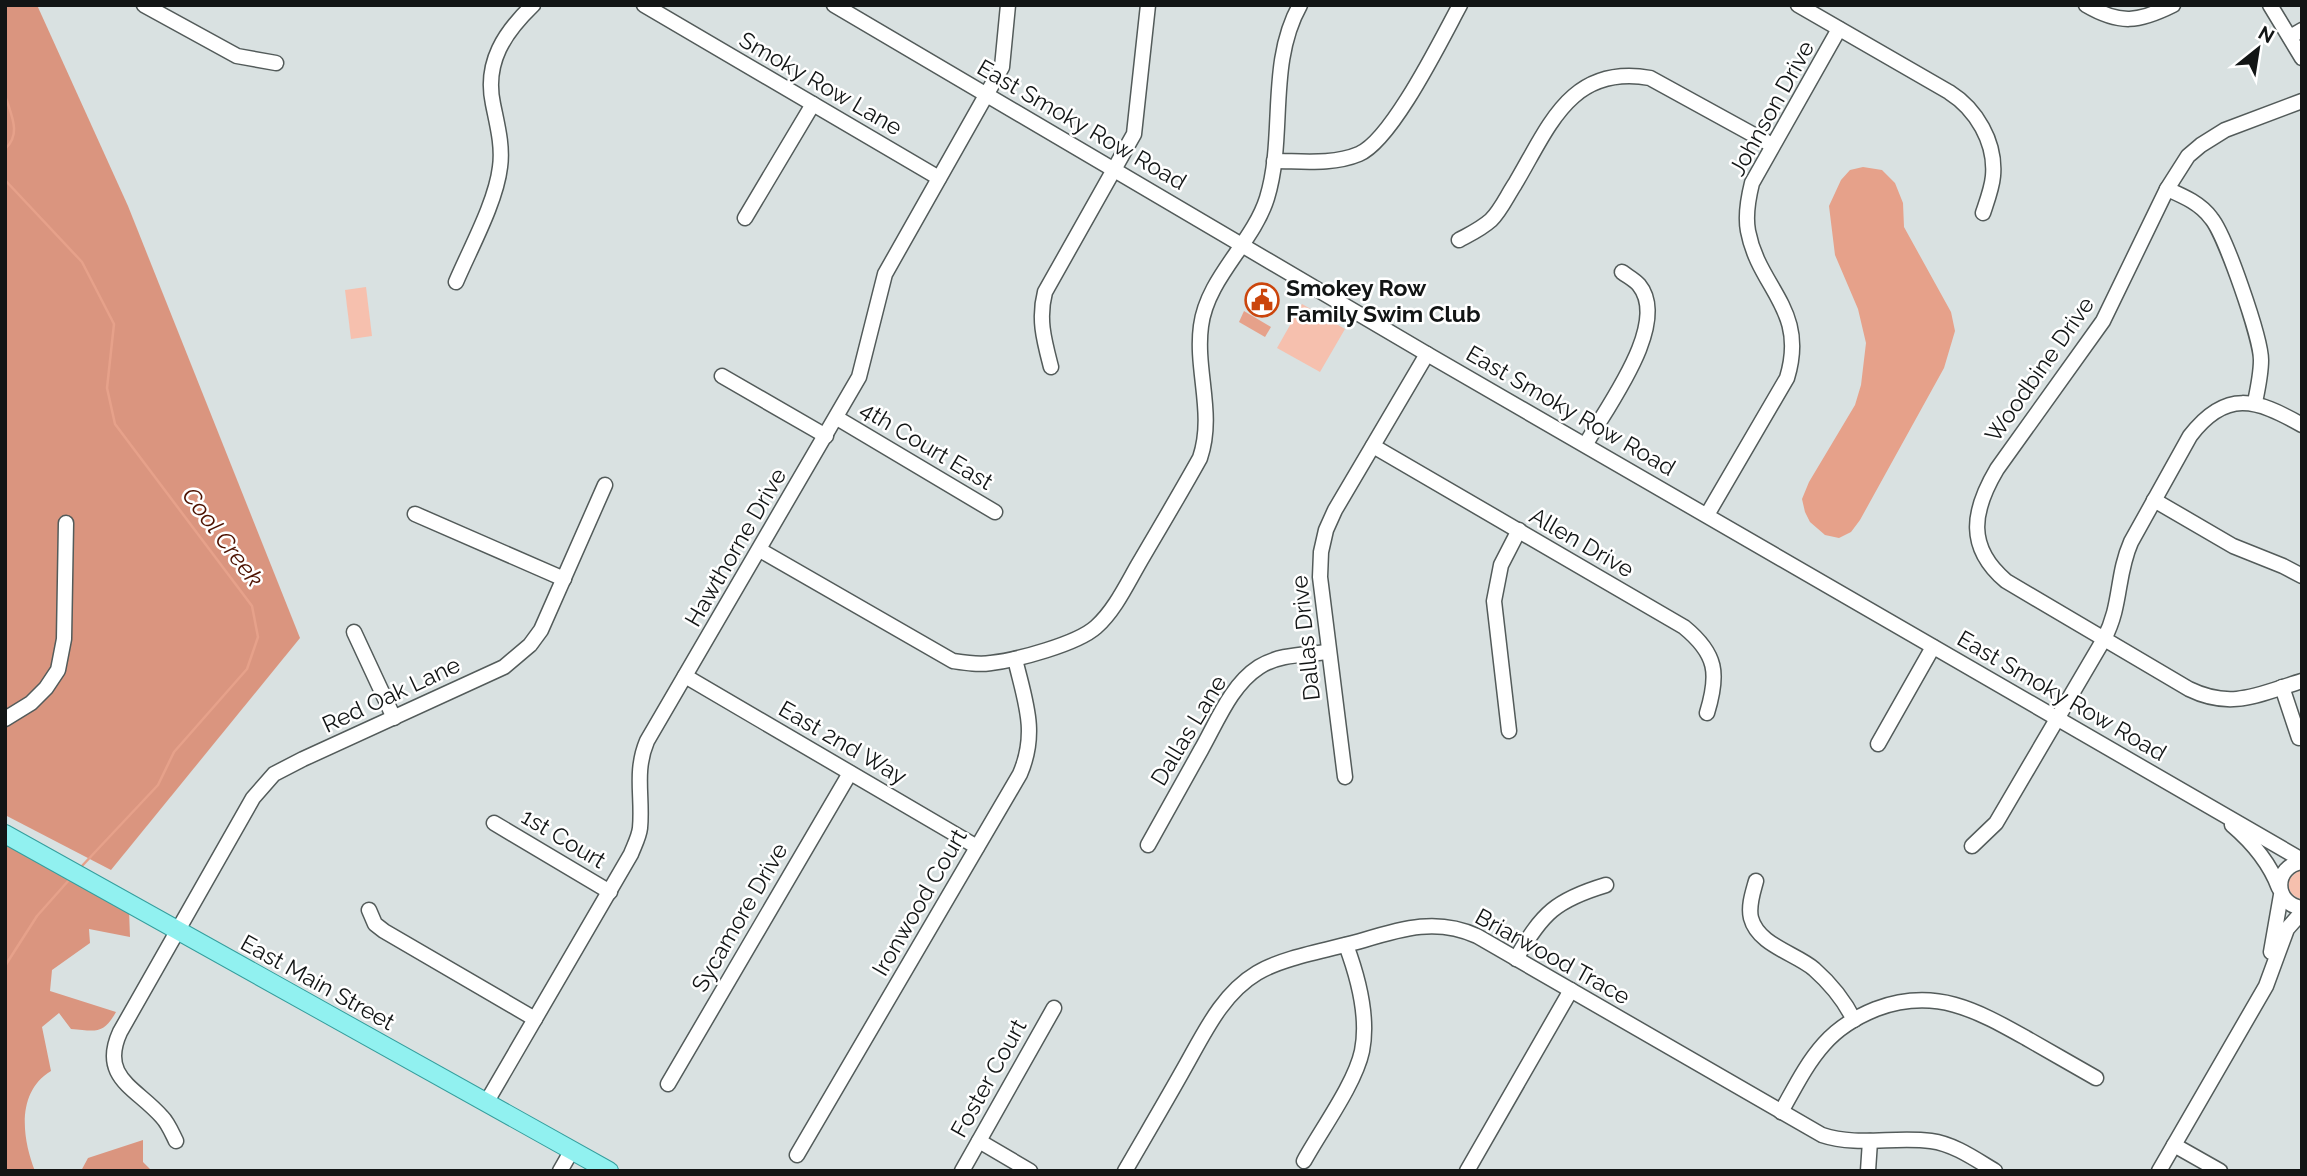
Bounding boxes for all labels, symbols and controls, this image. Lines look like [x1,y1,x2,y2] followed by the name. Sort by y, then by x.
[2223,14,2293,84] north arrow
[2255,21,2278,47] text: N
[735,25,907,141] street label: Smoky Row Lane
[1723,36,1819,180] street label: Johnson Drive
[973,53,1191,195] street label: East Smoky Row Road
[1286,274,1481,327] place label: Smokey Row Family Swim Club
[1243,281,1281,319] public building icon: Smokey Row Family Swim Club
[1979,291,2099,447] street label: Woodbine Drive
[1462,339,1680,481] street label: East Smoky Row Road
[856,395,998,495] street label: 4th Court East
[679,463,791,631] street label: Hawthorne Drive
[176,482,270,593] water label: Cool Creek
[1525,501,1639,583] street label: Allen Drive
[1285,574,1325,702] street label: Dallas Drive
[1953,624,2171,766] street label: East Smoky Row Road
[318,650,464,738] street label: Red Oak Lane
[1145,670,1231,790] street label: Dallas Lane
[774,694,912,790] street label: East 2nd Way
[517,802,611,874] street label: 1st Court
[866,824,972,980] street label: Ironwood Court
[685,838,793,996] street label: Sycamore Drive
[1471,902,1635,1010] street label: Briarwood Trace
[236,929,400,1036] street label: East Main Street
[944,1014,1032,1142] street label: Foster Court

